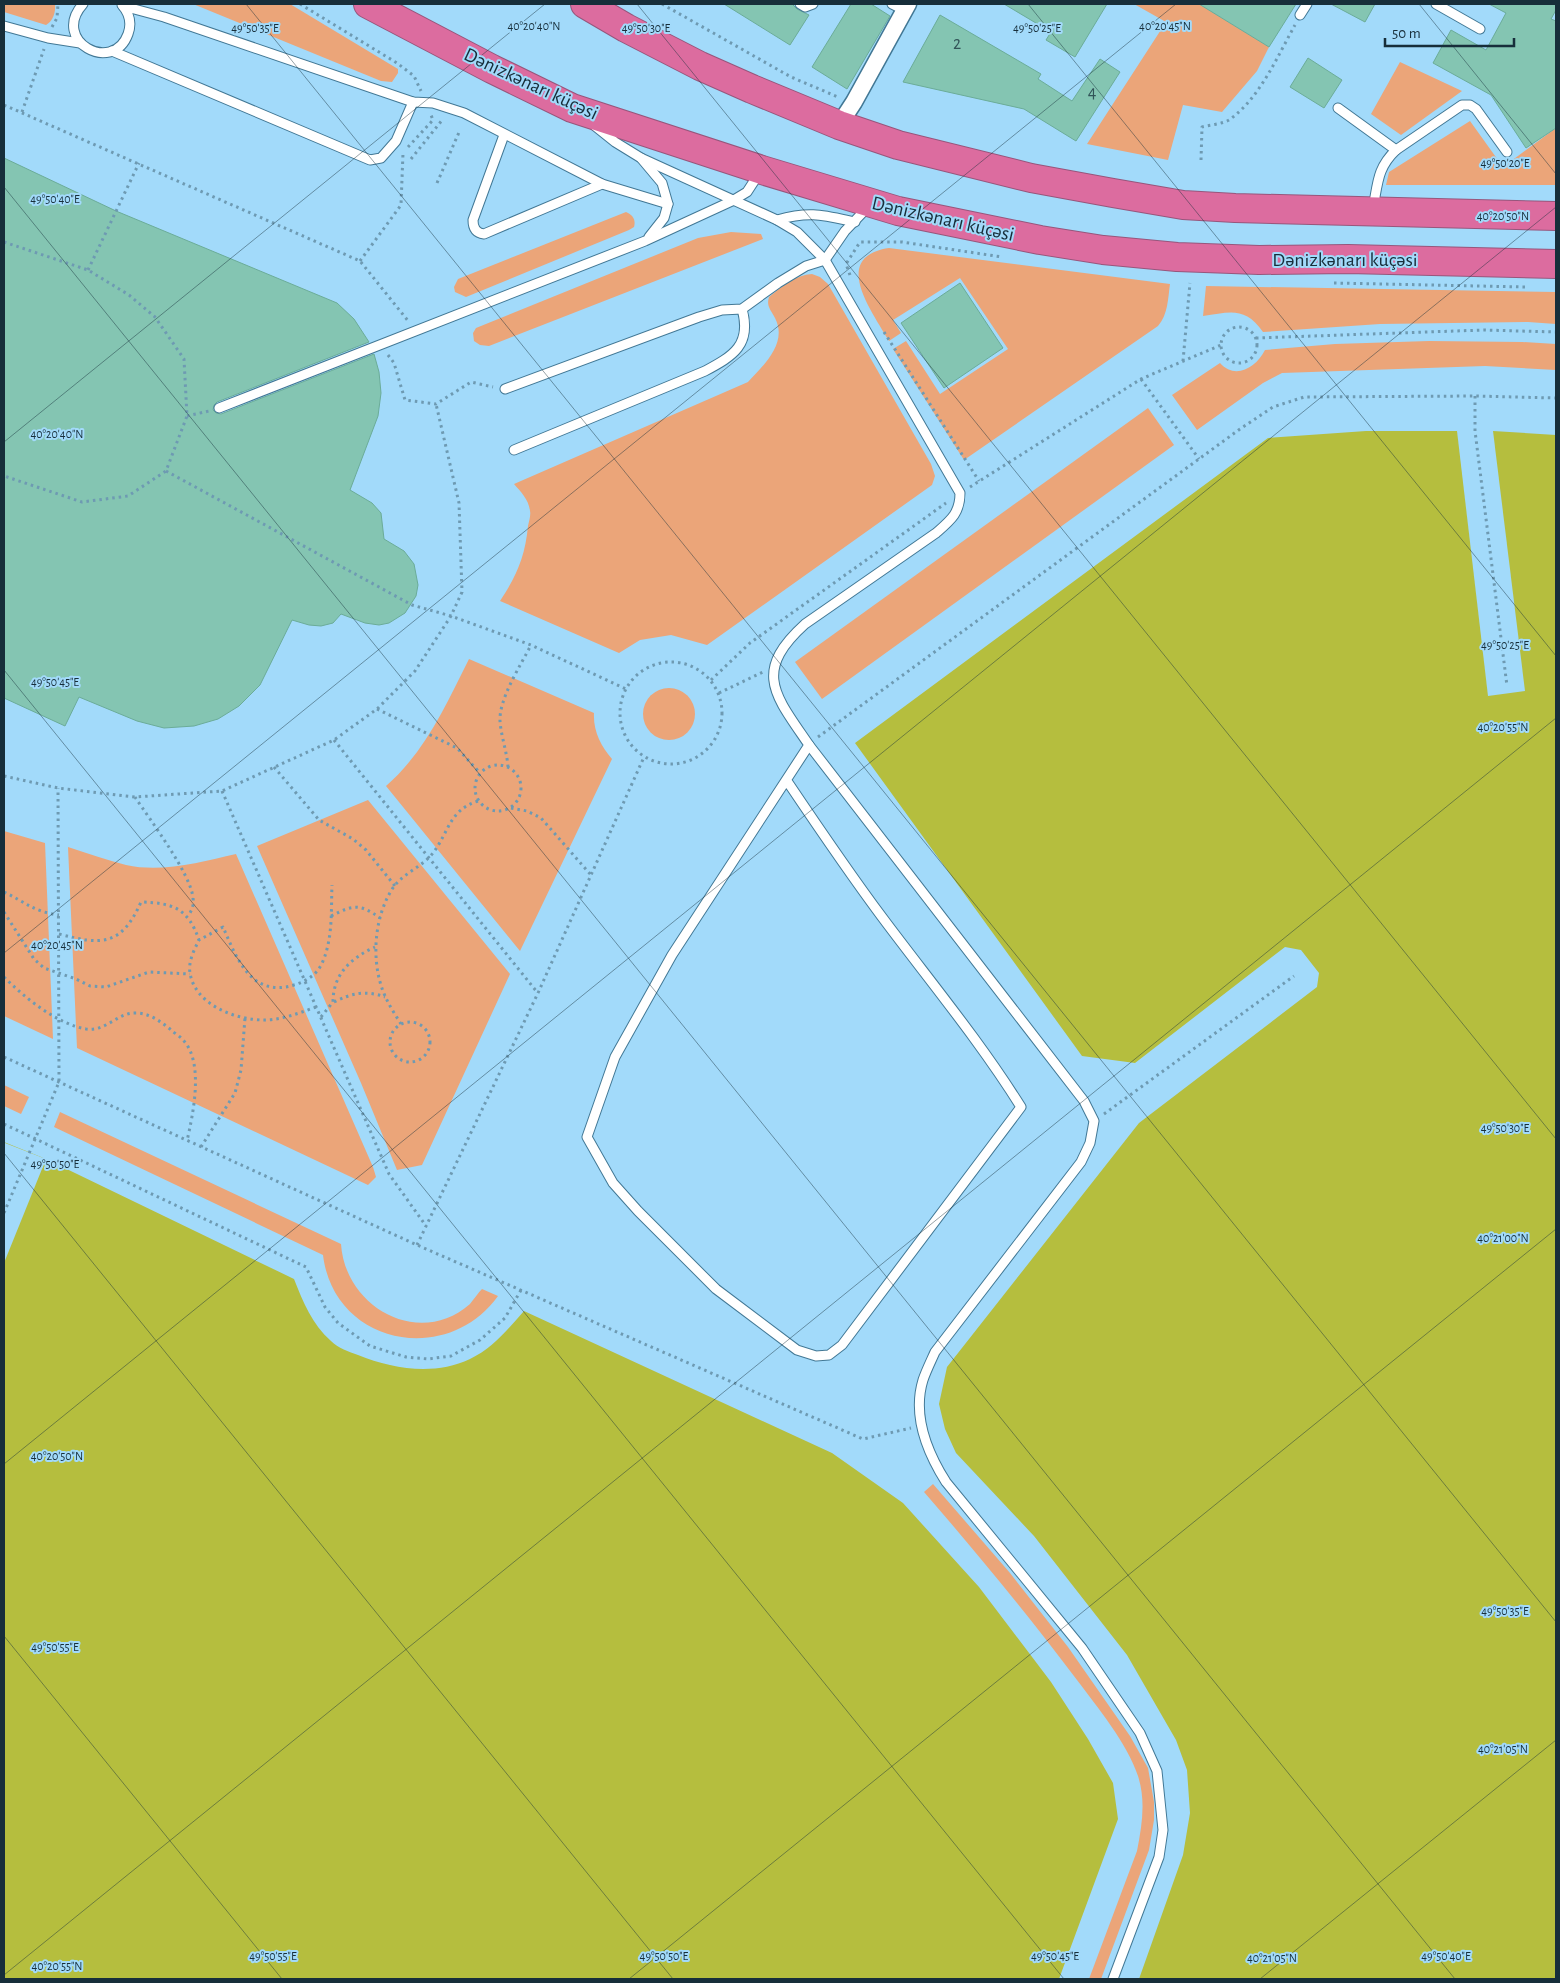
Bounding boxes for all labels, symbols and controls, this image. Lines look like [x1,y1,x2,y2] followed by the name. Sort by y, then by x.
[1385,15,1514,47] scale bar
[507,20,561,32] text: 40°20'40"N
[1139,20,1191,32] text: 40°20'45"N
[231,22,279,34] text: 49°50'35"E
[622,22,671,34] text: 49°50'30"E
[1013,22,1061,34] text: 49°50'25"E
[1392,26,1421,41] text: 50 m
[953,35,961,53] house number: 2
[461,44,601,124] street label: Dənizkənarı küçəsi
[1088,84,1097,102] house number: 4
[1480,157,1530,169] text: 49°50'20"E
[30,193,80,205] text: 49°50'40"E
[870,193,1016,245] street label: Dənizkənarı küçəsi
[1477,210,1529,222] text: 40°20'50"N
[1272,250,1418,270] street label: Dənizkənarı küçəsi
[30,428,84,440] text: 40°20'40"N
[1481,639,1529,651] text: 49°50'25"E
[31,676,79,688] text: 49°50'45"E
[1477,721,1529,733] text: 40°20'55"N
[31,939,83,951] text: 40°20'45"N
[1481,1122,1530,1134] text: 49°50'30"E
[31,1158,80,1170] text: 49°50'50"E
[1477,1232,1529,1244] text: 40°21'00"N
[31,1450,83,1462] text: 40°20'50"N
[1481,1605,1529,1617] text: 49°50'35"E
[31,1641,79,1653] text: 49°50'55"E
[1478,1743,1528,1755] text: 40°21'05"N
[249,1950,297,1962] text: 49°50'55"E
[640,1950,689,1962] text: 49°50'50"E
[1031,1950,1079,1962] text: 49°50'45"E
[1421,1950,1471,1962] text: 49°50'40"E
[1247,1952,1297,1964] text: 40°21'05"N
[31,1960,83,1972] text: 40°20'55"N

